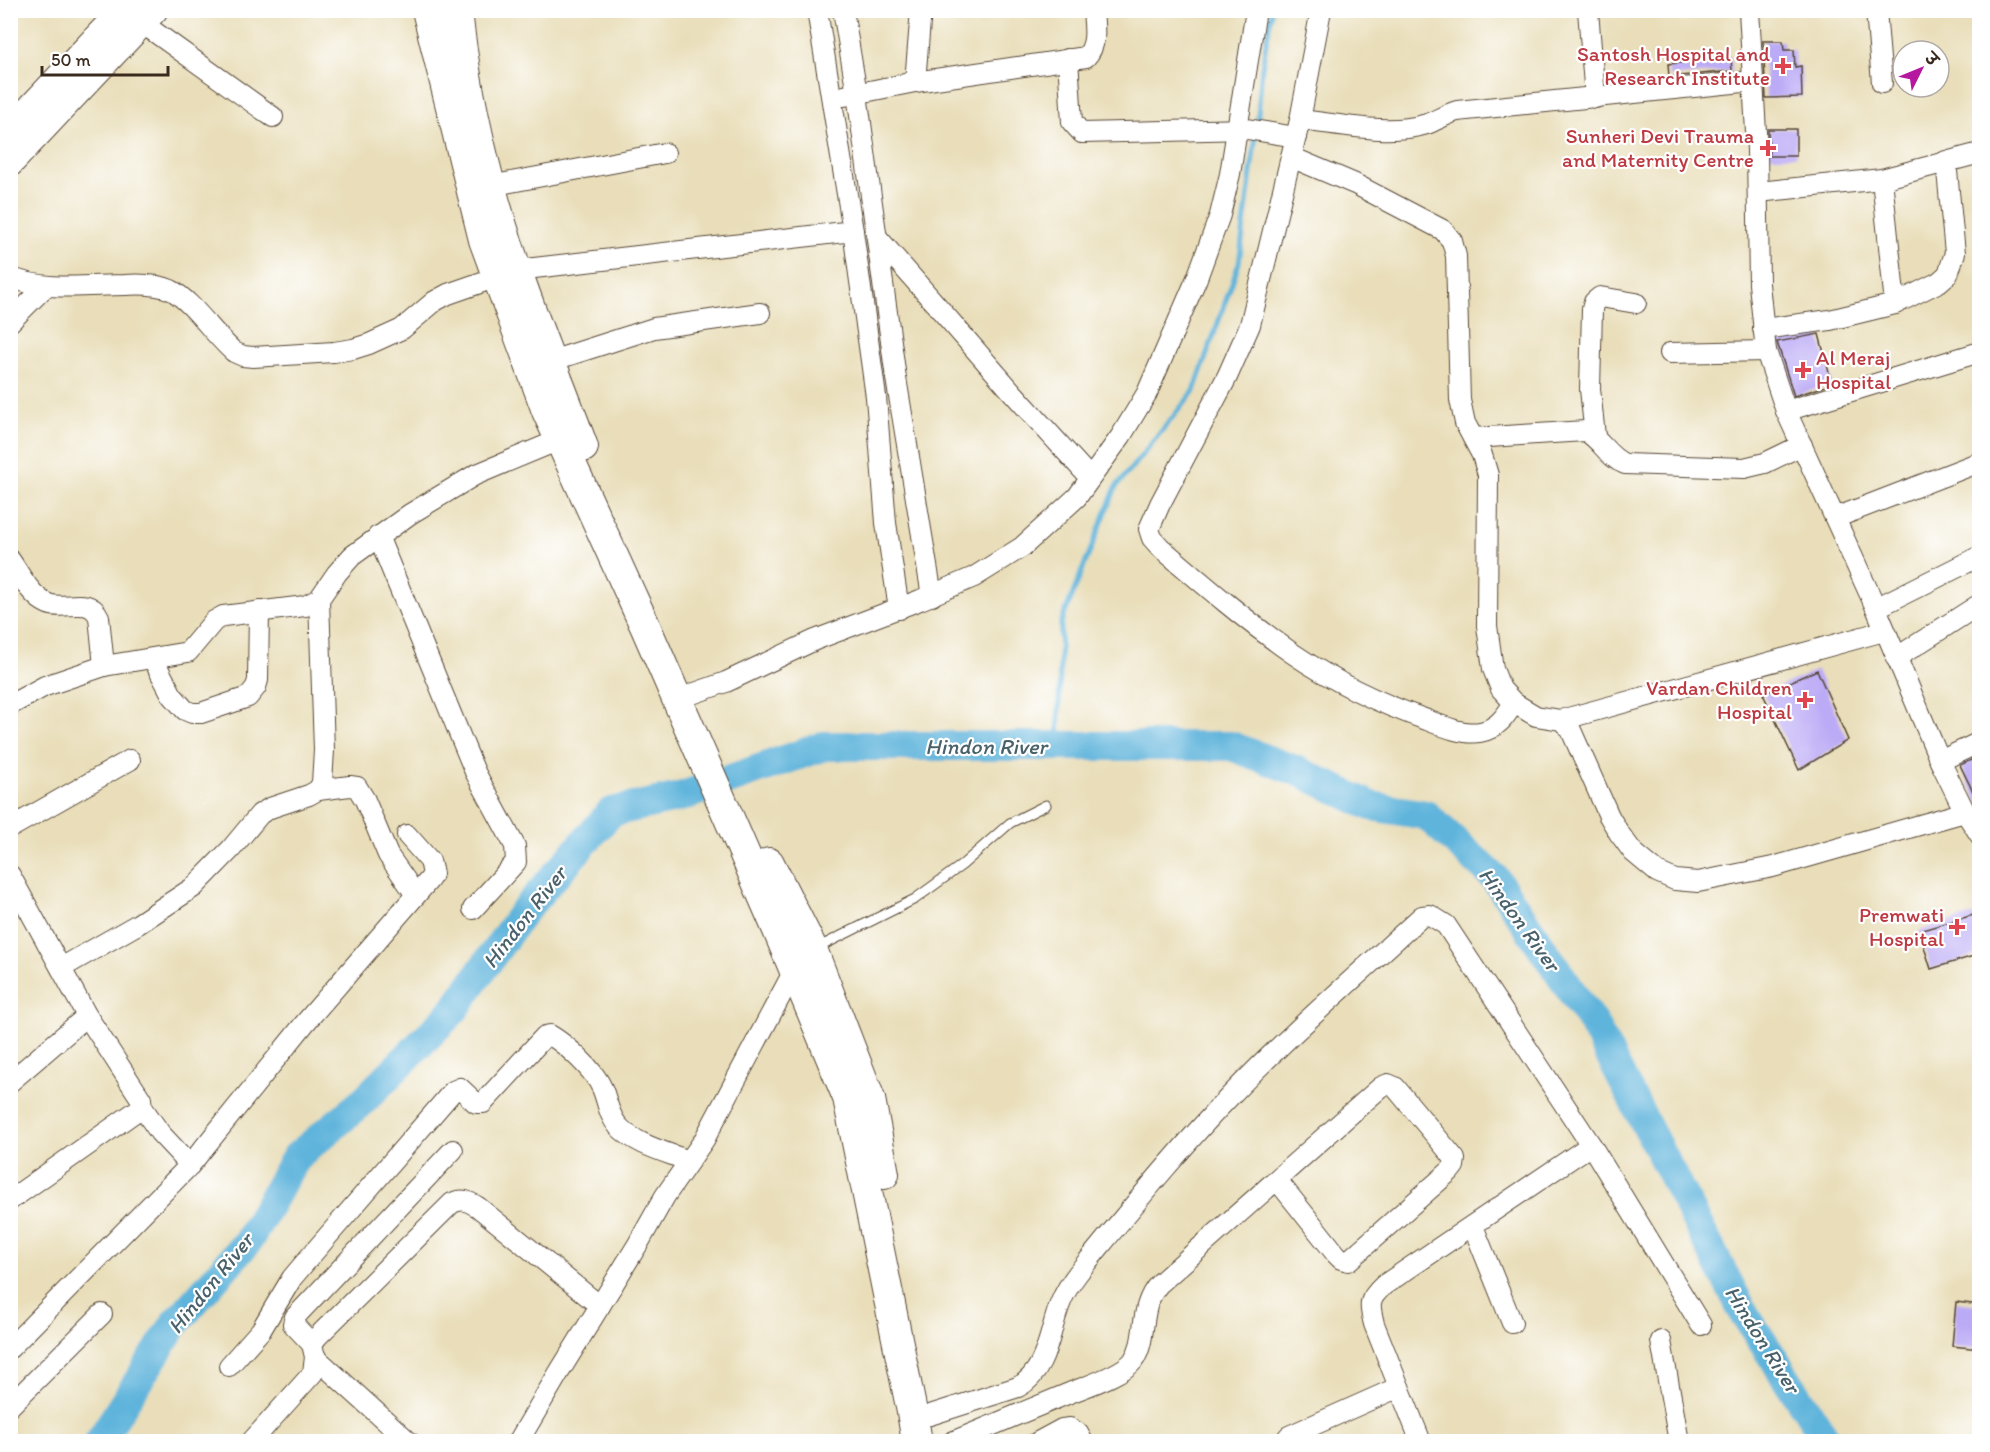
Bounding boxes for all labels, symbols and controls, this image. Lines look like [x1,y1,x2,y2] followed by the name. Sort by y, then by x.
[42,39,168,77] scale bar
[1891,39,1951,99] north arrow
[1577,41,1770,90] place label: Santosh Hospital and Research Institute
[1920,47,1943,70] text: उ
[51,49,91,71] text: 50 m
[1774,57,1792,75] marker: Santosh Hospital and Research Institute
[1562,123,1754,172] place label: Sunheri Devi Trauma and Maternity Centre
[1759,139,1777,157] marker: Sunheri Devi Trauma and Maternity Centre
[1816,345,1891,394] place label: Al Meraj Hospital
[1794,361,1812,379] marker: Al Meraj Hospital
[1646,675,1792,724] place label: Vardan Children Hospital
[1796,691,1814,709] marker: Vardan Children Hospital
[925,733,1049,760] water label: Hindon River
[476,859,574,973] water label: Hindon River
[1473,862,1568,979] water label: Hindon River
[1859,902,1944,951] place label: Premwati Hospital
[1948,918,1966,936] marker: Premwati Hospital
[162,1226,261,1339] water label: Hindon River
[1719,1281,1808,1400] water label: Hindon River

